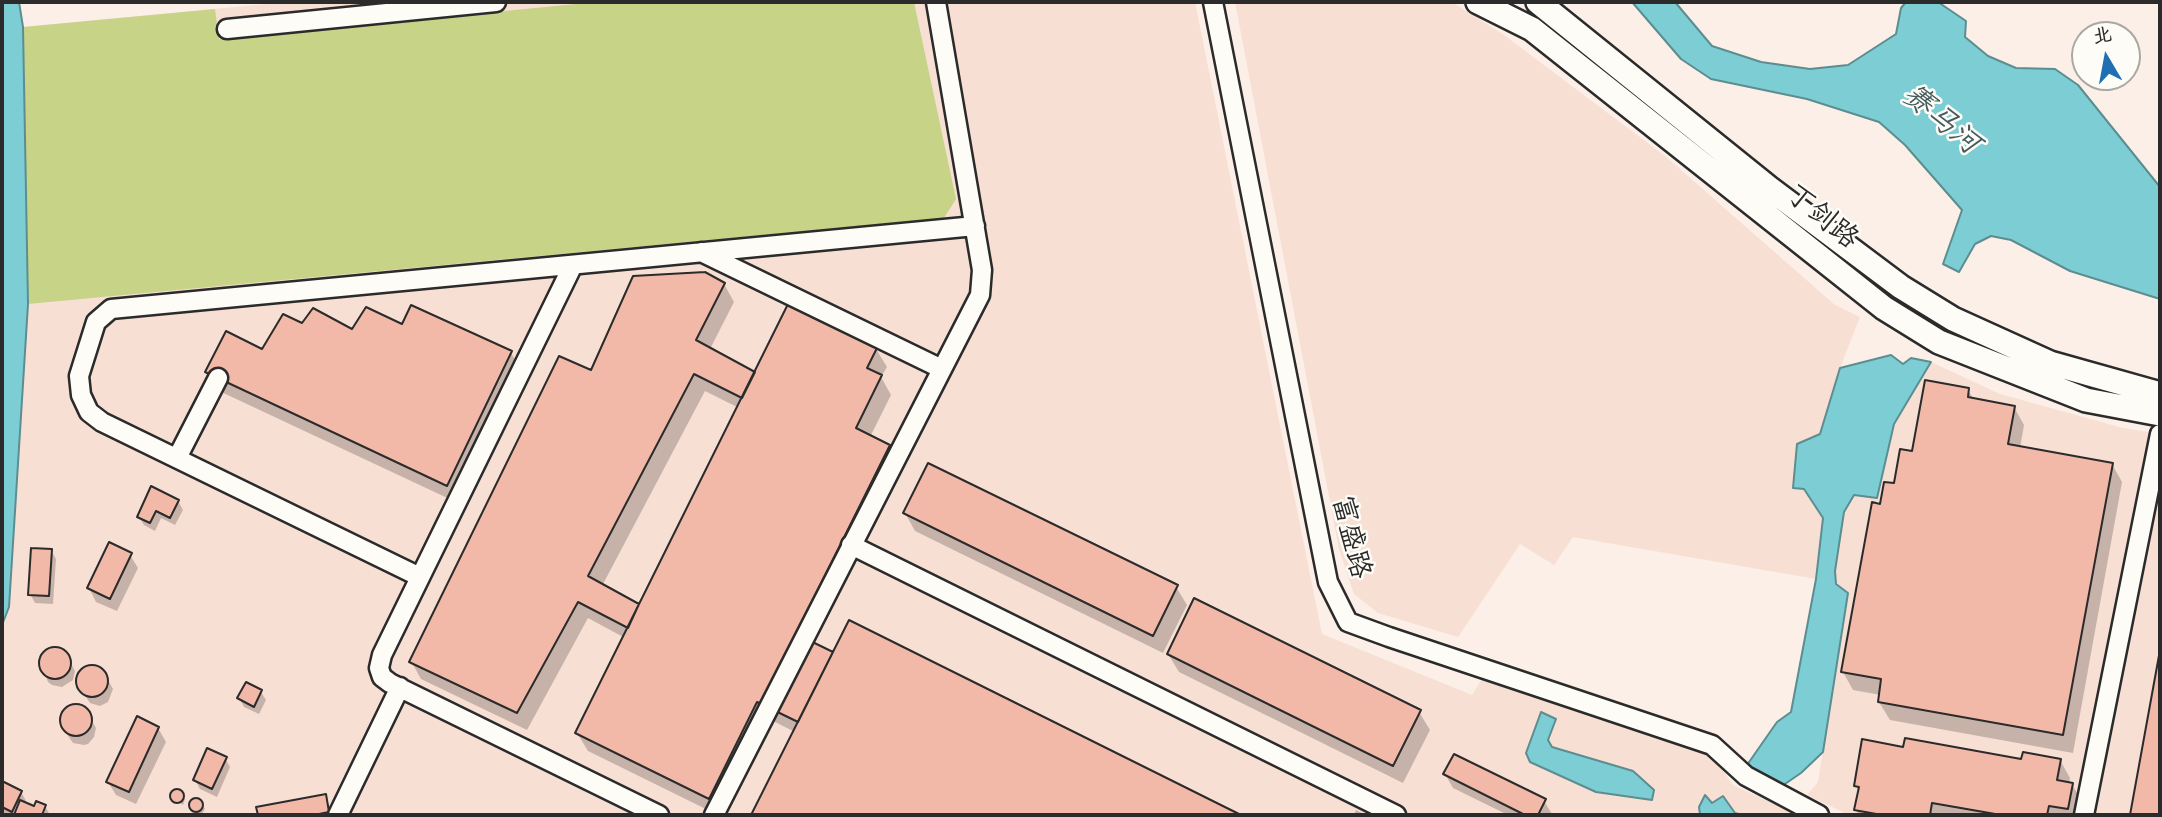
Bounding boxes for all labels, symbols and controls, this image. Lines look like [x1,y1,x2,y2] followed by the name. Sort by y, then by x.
[2071,21,2141,91] north arrow
[2091,22,2114,52] text: 北
[1893,79,1985,165] water label: 赛马河
[1777,180,1863,258] street label: 丁剑路
[1322,493,1374,583] street label: 富盛路

